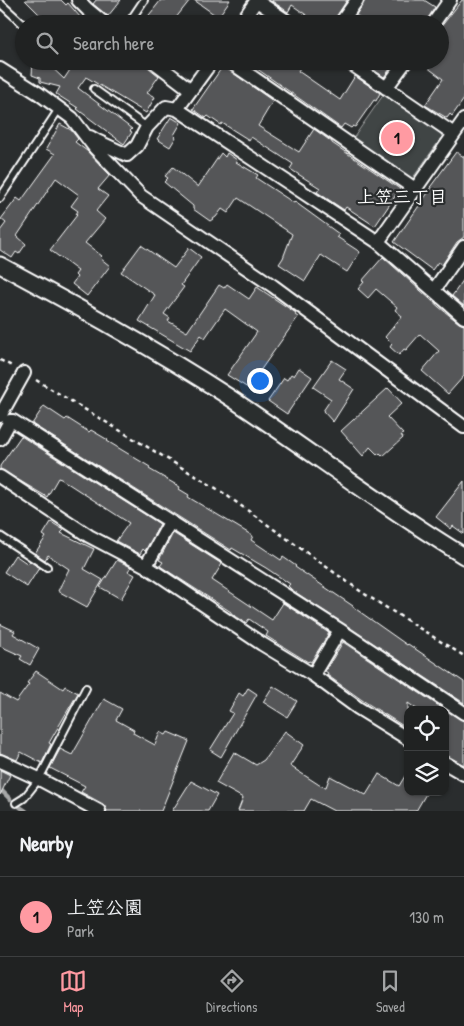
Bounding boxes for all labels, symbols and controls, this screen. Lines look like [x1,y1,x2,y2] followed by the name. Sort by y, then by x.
[15,15,449,70] search box
[33,29,61,57] icon: search
[73,30,154,56] text: Search here
[381,119,413,157] pin: 1
[357,184,447,209] district label: 上笠三丁目
[247,368,273,394] your location
[404,706,449,796] map controls
[404,706,449,751] button: locate
[404,751,449,796] button: layers
[20,829,73,858] text: Nearby
[67,894,143,920] text: 上笠公園
[33,906,39,928] text: 1
[409,906,444,928] text: 130 m
[67,920,94,942] text: Park
[59,967,87,1016] tab: Map
[206,967,257,1016] tab: Directions
[376,967,405,1016] tab: Saved

